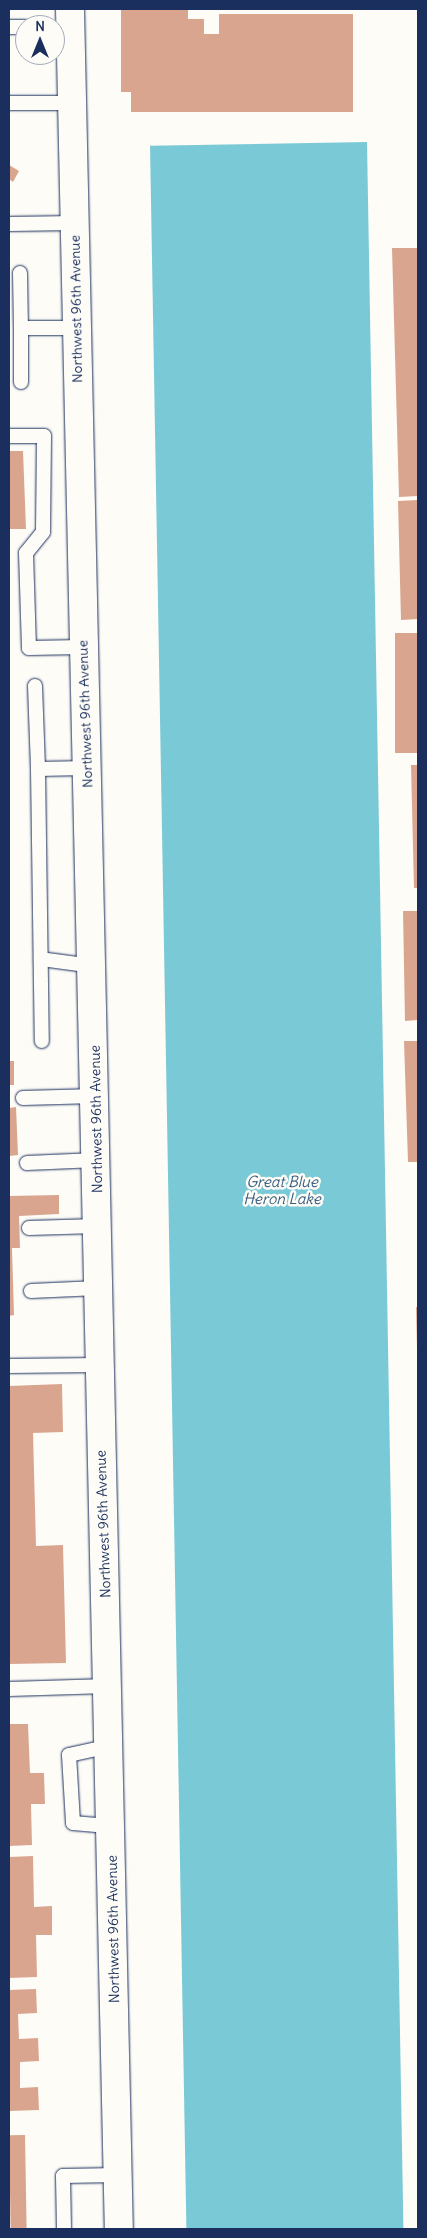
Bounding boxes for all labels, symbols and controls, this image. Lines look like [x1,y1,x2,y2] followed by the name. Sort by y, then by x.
[15,15,65,65] north arrow
[35,17,45,35] text: N
[66,235,86,383] street label: Northwest 96th Avenue
[74,640,96,788] street label: Northwest 96th Avenue
[86,1045,106,1193] street label: Northwest 96th Avenue
[243,1172,321,1207] water label: Great Blue Heron Lake
[92,1450,114,1598] street label: Northwest 96th Avenue
[103,1855,123,2003] street label: Northwest 96th Avenue

